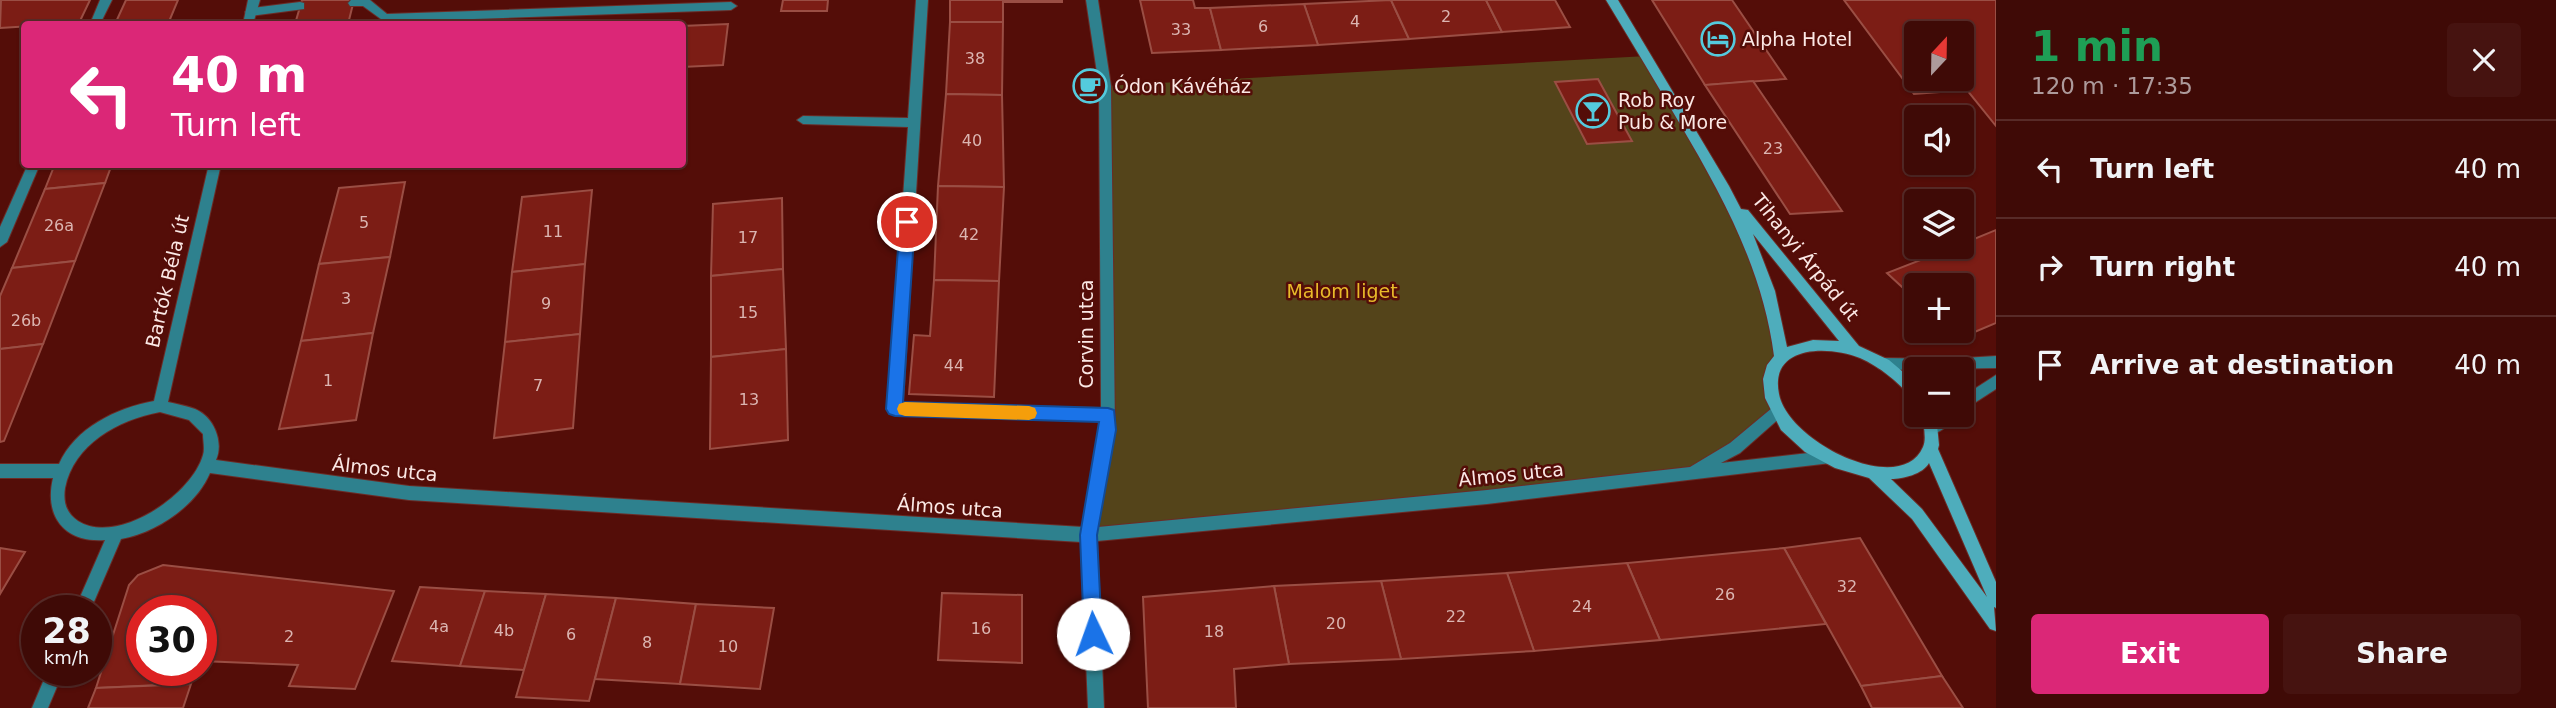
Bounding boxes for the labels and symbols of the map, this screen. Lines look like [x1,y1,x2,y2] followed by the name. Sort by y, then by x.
[1441,7,1451,26] house number: 2
[1350,12,1360,31] house number: 4
[1258,17,1268,36] house number: 6
[1171,20,1191,39] house number: 33
[1699,20,1737,58] hotel icon: Alpha Hotel
[1904,21,1974,91] north arrow
[1742,28,1852,50] place label: Alpha Hotel
[965,49,985,68] house number: 38
[1071,67,1109,105] cafe icon: Ódon Kávéház
[1114,74,1251,97] place label: Ódon Kávéház
[1618,89,1727,133] place label: Rob Roy Pub & More
[1574,92,1612,130] bar icon: Rob Roy Pub & More
[962,131,982,150] house number: 40
[1763,139,1783,158] house number: 23
[1748,188,1864,325] street label: Tihanyi Árpád út
[877,192,937,252] pin
[141,212,193,350] street label: Bartók Béla út
[359,213,369,232] house number: 5
[44,216,74,235] house number: 26a
[543,222,563,241] house number: 11
[959,225,979,244] house number: 42
[738,228,758,247] house number: 17
[1075,280,1097,388] street label: Corvin utca
[1286,280,1398,302] park label: Malom liget
[341,289,351,308] house number: 3
[541,294,551,313] house number: 9
[738,303,758,322] house number: 15
[11,311,41,330] house number: 26b
[944,356,964,375] house number: 44
[323,371,333,390] house number: 1
[533,376,543,395] house number: 7
[739,390,759,409] house number: 13
[331,453,439,485] street label: Álmos utca
[1457,458,1565,490] street label: Álmos utca
[896,492,1004,522] street label: Álmos utca
[1837,577,1857,596] house number: 32
[1715,585,1735,604] house number: 26
[126,595,217,686] speed limit sign: 30
[1056,597,1130,671] position arrow
[1572,597,1592,616] house number: 24
[1446,607,1466,626] house number: 22
[1326,614,1346,633] house number: 20
[429,617,449,636] house number: 4a
[971,619,991,638] house number: 16
[494,621,514,640] house number: 4b
[1204,622,1224,641] house number: 18
[566,625,576,644] house number: 6
[284,627,294,646] house number: 2
[642,633,652,652] house number: 8
[718,637,738,656] house number: 10

